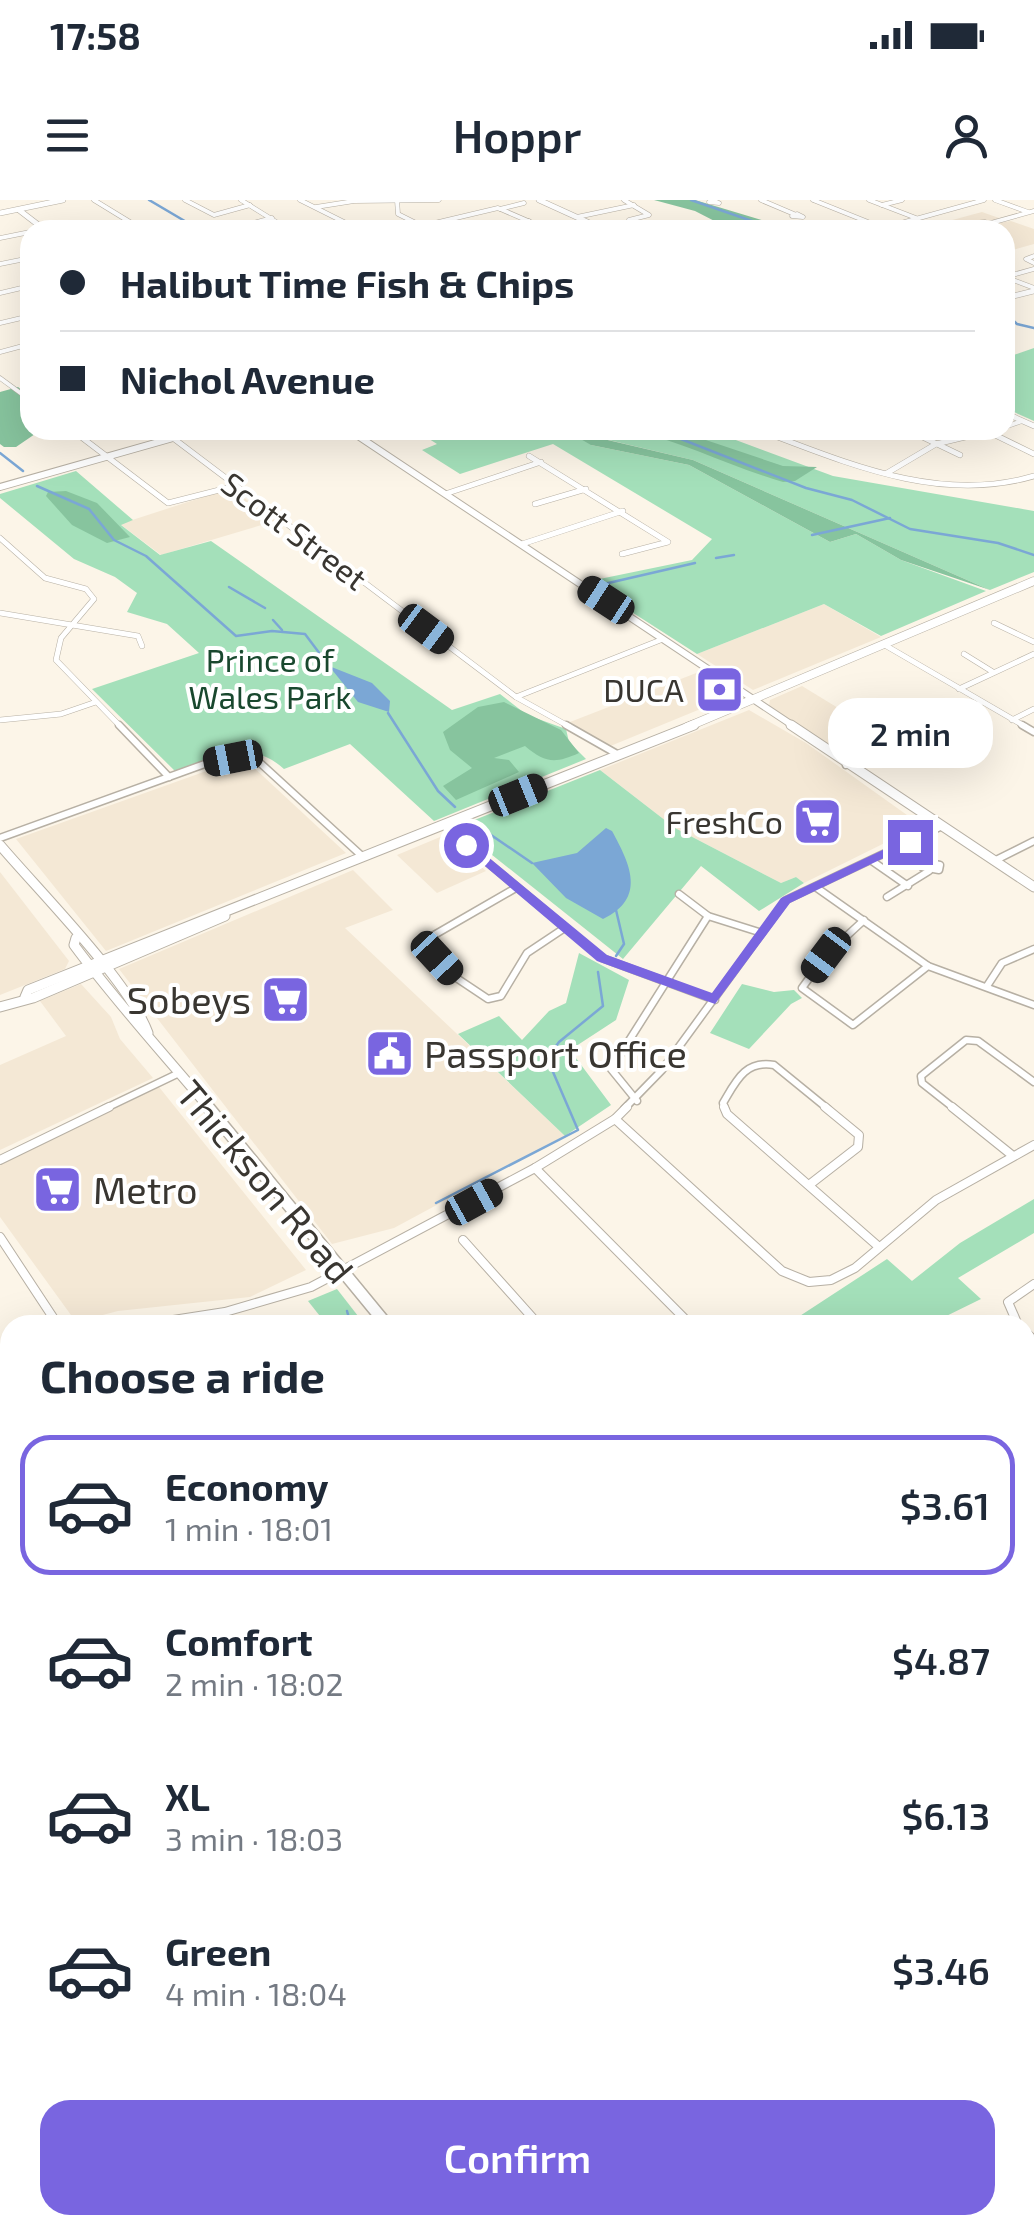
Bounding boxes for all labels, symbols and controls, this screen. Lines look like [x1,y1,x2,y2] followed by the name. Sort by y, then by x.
[50,12,141,58] text: 17:58
[40,108,95,163] icon: menu
[453,108,581,162] text: Hoppr
[939,108,994,163] icon: person
[120,260,574,306] text: Halibut Time Fish & Chips
[120,356,375,402] text: Nichol Avenue
[215,463,375,597] street label: Scott Street
[573,571,639,629] car
[393,599,459,659] car
[188,640,352,715] park label: Prince of Wales Park
[693,663,745,715] bank icon: DUCA
[603,670,684,708] place label: DUCA
[828,697,992,767] callout: 2 min
[870,714,951,752] text: 2 min
[201,738,265,778] car
[485,770,551,820] car
[792,795,844,847] supermarket icon: FreshCo
[665,802,783,840] place label: FreshCo
[888,820,933,865] route end
[444,823,489,868] route start
[796,922,856,988] car
[406,926,468,990] car
[260,973,312,1025] supermarket icon: Sobeys
[127,976,251,1022] place label: Sobeys
[363,1027,415,1079] public building icon: Passport Office
[424,1030,687,1076] place label: Passport Office
[168,1070,364,1292] street label: Thickson Road
[32,1163,84,1215] supermarket icon: Metro
[93,1166,198,1212] place label: Metro
[440,1174,508,1230] car
[40,1348,325,1402] text: Choose a ride
[45,1460,135,1550] icon: car
[165,1463,329,1509] text: Economy
[900,1482,990,1528] text: $3.61
[165,1509,333,1547] text: 1 min · 18:01
[45,1615,135,1705] icon: car
[165,1618,313,1664] text: Comfort
[892,1637,990,1683] text: $4.87
[165,1664,344,1702] text: 2 min · 18:02
[45,1770,135,1860] icon: car
[165,1773,210,1819] text: XL
[901,1792,990,1838] text: $6.13
[165,1819,343,1857] text: 3 min · 18:03
[45,1925,135,2015] icon: car
[165,1928,271,1974] text: Green
[892,1947,990,1993] text: $3.46
[165,1974,347,2012] text: 4 min · 18:04
[40,2100,995,2215] button: Confirm

